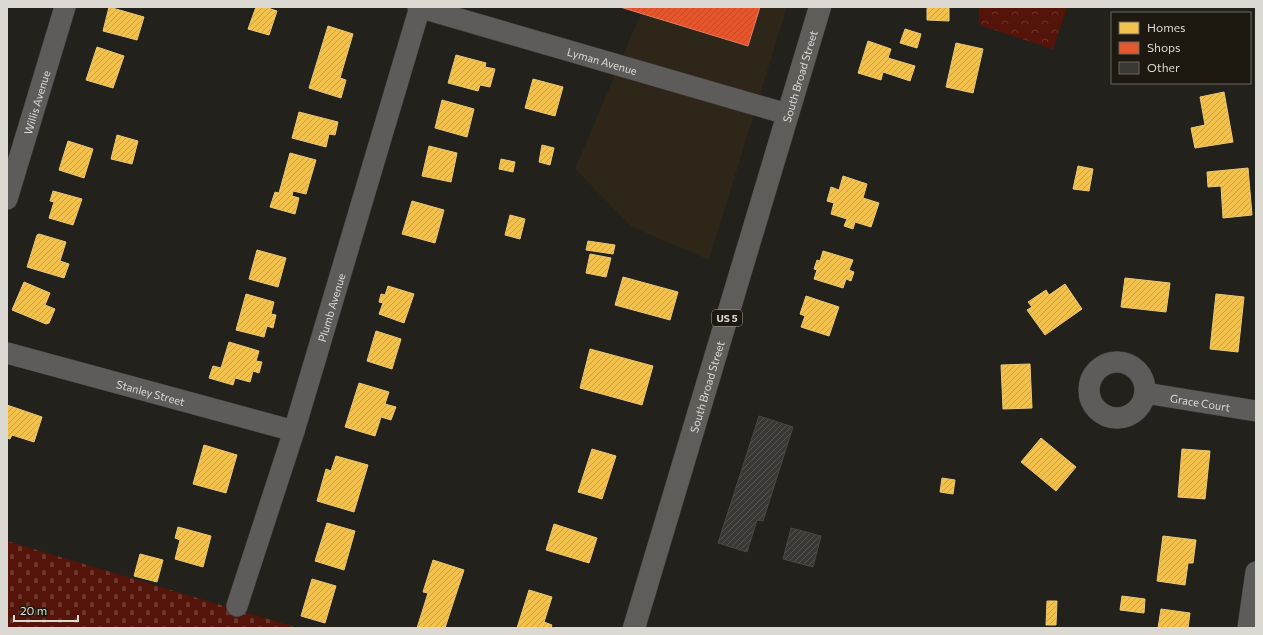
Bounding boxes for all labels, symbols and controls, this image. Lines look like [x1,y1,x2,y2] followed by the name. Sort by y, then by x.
[1111,12,1251,84] legend
[1147,20,1185,34] text: Homes
[779,28,819,124] street label: South Broad Street
[1147,40,1181,54] text: Shops
[566,44,639,77] street label: Lyman Avenue
[1147,60,1180,74] text: Other
[20,69,52,136] street label: Willis Avenue
[314,271,347,343] street label: Plumb Avenue
[712,310,742,326] road number: US 5
[686,339,726,434] street label: South Broad Street
[115,377,187,408] street label: Stanley Street
[1169,391,1232,413] street label: Grace Court
[14,597,78,623] scale bar
[20,603,47,617] text: 20 m

